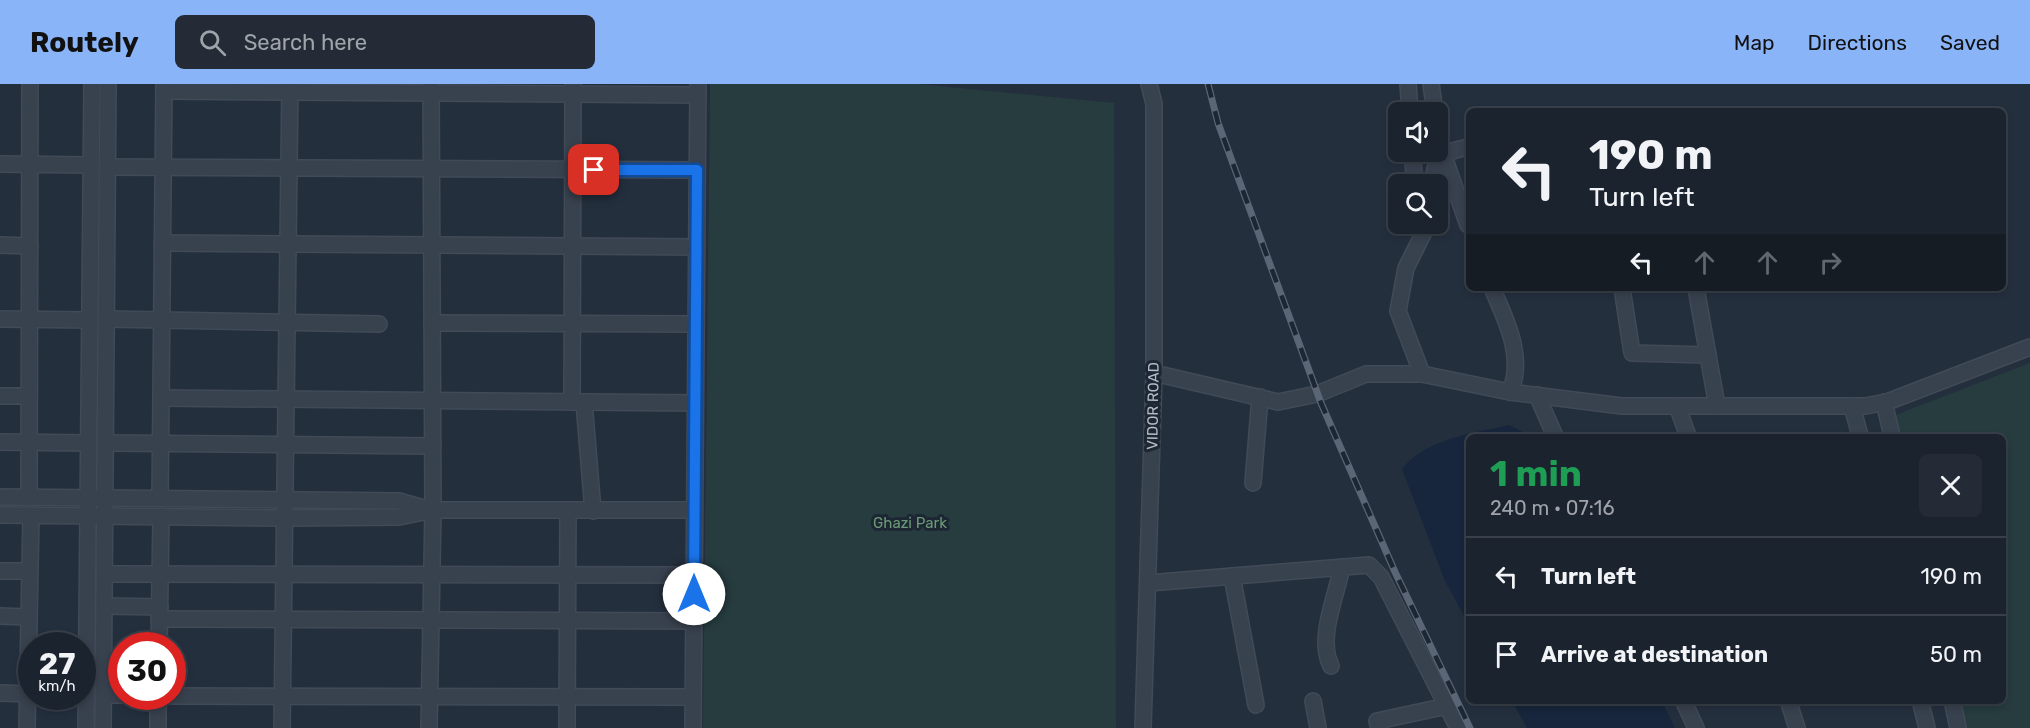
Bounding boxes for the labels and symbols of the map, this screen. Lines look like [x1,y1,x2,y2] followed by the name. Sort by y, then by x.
[568,144,619,195] pin
[1143,362,1163,450] street label: VIDOR ROAD
[873,514,947,532] park label: Ghazi Park
[662,562,726,626] position arrow
[108,632,186,710] speed limit sign: 30

